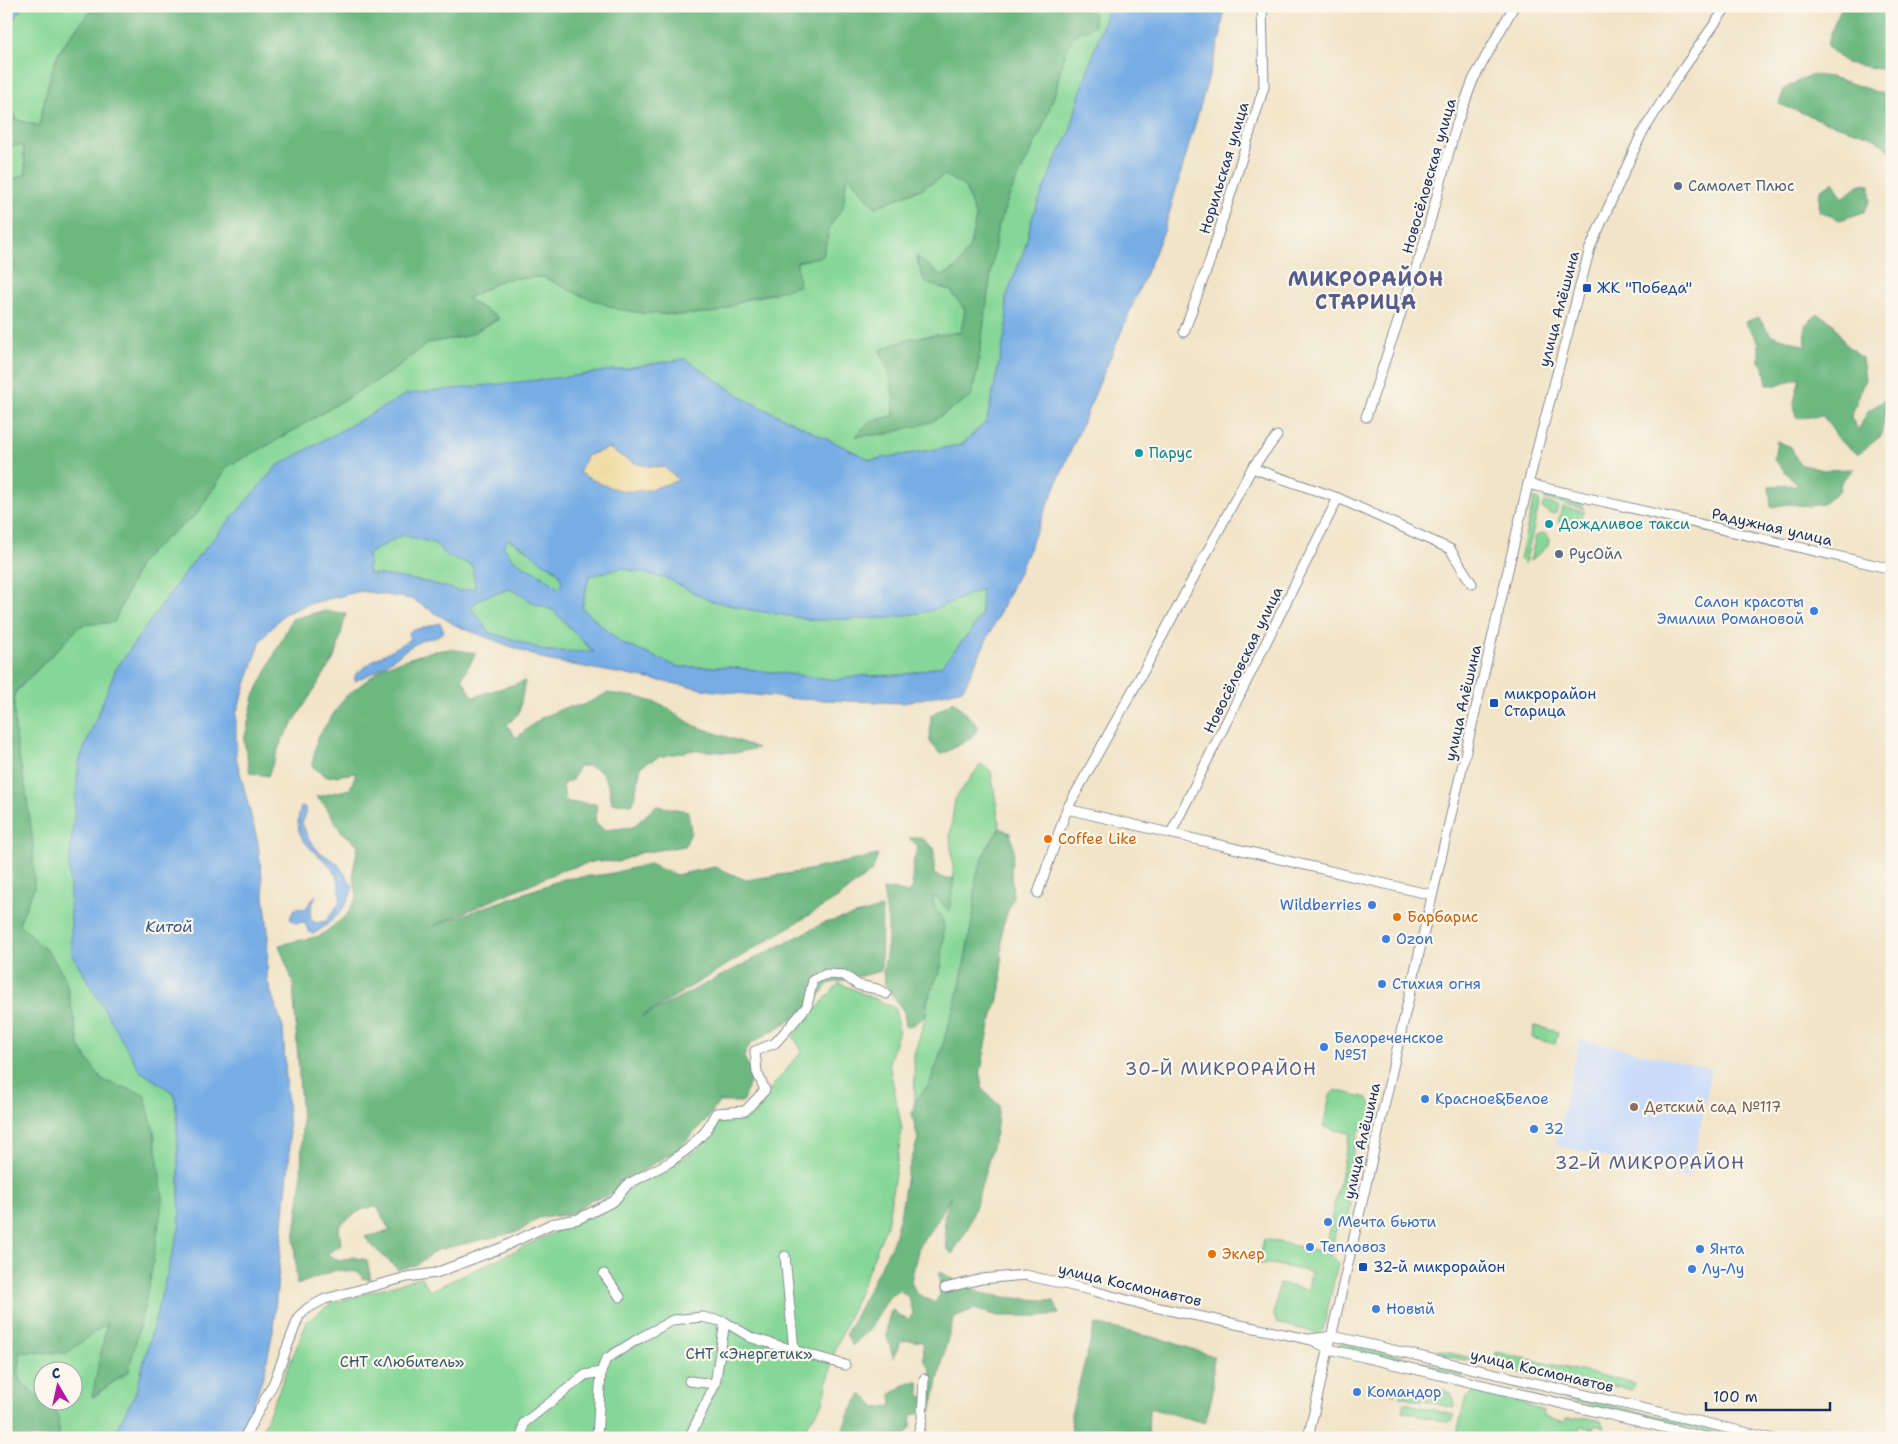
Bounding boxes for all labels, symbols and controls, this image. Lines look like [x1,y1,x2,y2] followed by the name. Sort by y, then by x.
[1397,95,1461,256] street label: Новосёловская улица
[1194,99,1254,236] street label: Норильская улица
[1688,176,1794,196] place label: Самолет Плюс
[1672,180,1684,192] marker: Самолет Плюс
[1534,248,1584,369] street label: улица Алёшина
[1288,265,1444,315] district label: МИКРОРАЙОН СТАРИЦА
[1597,278,1692,298] place label: ЖК "Победа"
[1581,282,1593,294] marker: ЖК "Победа"
[1149,443,1193,463] place label: Парус
[1133,447,1145,459] marker: Парус
[1710,503,1835,551] street label: Радужная улица
[1559,514,1690,534] place label: Дождливое такси
[1543,518,1555,530] marker: Дождливое такси
[1569,544,1623,564] place label: РусОйл
[1553,548,1565,560] marker: РусОйл
[1199,583,1288,737] street label: Новосёловская улица
[1657,592,1804,629] place label: Салон красоты Эмилии Романовой
[1808,605,1820,617] marker: Салон красоты Эмилии Романовой
[1440,642,1486,763] street label: улица Алёшина
[1504,684,1596,721] place label: микрорайон Старица
[1488,697,1500,709] marker: микрорайон Старица
[1058,829,1137,849] place label: Coffee Like
[1042,833,1054,845] marker: Coffee Like
[1280,895,1362,915] place label: Wildberries
[1366,899,1378,911] marker: Wildberries
[1407,907,1478,927] place label: Барбарис
[1391,911,1403,923] marker: Барбарис
[145,916,193,937] water label: Китой
[1396,929,1433,949] place label: Ozon
[1380,933,1392,945] marker: Ozon
[1392,974,1481,994] place label: Стихия огня
[1376,978,1388,990] marker: Стихия огня
[1334,1028,1444,1065] place label: Белореченское №51
[1318,1041,1330,1053] marker: Белореченское №51
[1125,1057,1317,1081] district label: 30-Й МИКРОРАЙОН
[1339,1080,1385,1201] street label: улица Алёшина
[1435,1089,1549,1109] place label: Красное&Белое
[1419,1093,1431,1105] marker: Красное&Белое
[1644,1097,1781,1117] place label: Детский сад №117
[1628,1101,1640,1113] marker: Детский сад №117
[1544,1119,1564,1139] place label: 32
[1528,1123,1540,1135] marker: 32
[1555,1151,1745,1175] district label: 32-Й МИКРОРАЙОН
[1338,1212,1437,1232] place label: Мечта бьюти
[1322,1216,1334,1228] marker: Мечта бьюти
[1320,1237,1386,1257] place label: Тепловоз
[1710,1239,1745,1259] place label: Янта
[1304,1241,1316,1253] marker: Тепловоз
[1694,1243,1706,1255] marker: Янта
[1222,1244,1265,1264] place label: Эклер
[1206,1248,1218,1260] marker: Эклер
[1373,1257,1505,1277] place label: 32-й микрорайон
[1056,1259,1204,1311] street label: улица Космонавтов
[1702,1259,1744,1279] place label: Лу-Лу
[1357,1261,1369,1273] marker: 32-й микрорайон
[1686,1263,1698,1275] marker: Лу-Лу
[1386,1299,1435,1319] place label: Новый
[1370,1303,1382,1315] marker: Новый
[686,1344,812,1364] park label: СНТ «Энергетик»
[1468,1345,1616,1397] street label: улица Космонавтов
[340,1352,464,1372] park label: СНТ «Любитель»
[32,1362,82,1412] north arrow
[50,1364,62,1383] text: С
[1706,1379,1829,1411] scale bar
[1367,1382,1442,1402] place label: Командор
[1351,1386,1363,1398] marker: Командор
[1713,1387,1758,1407] text: 100 m

